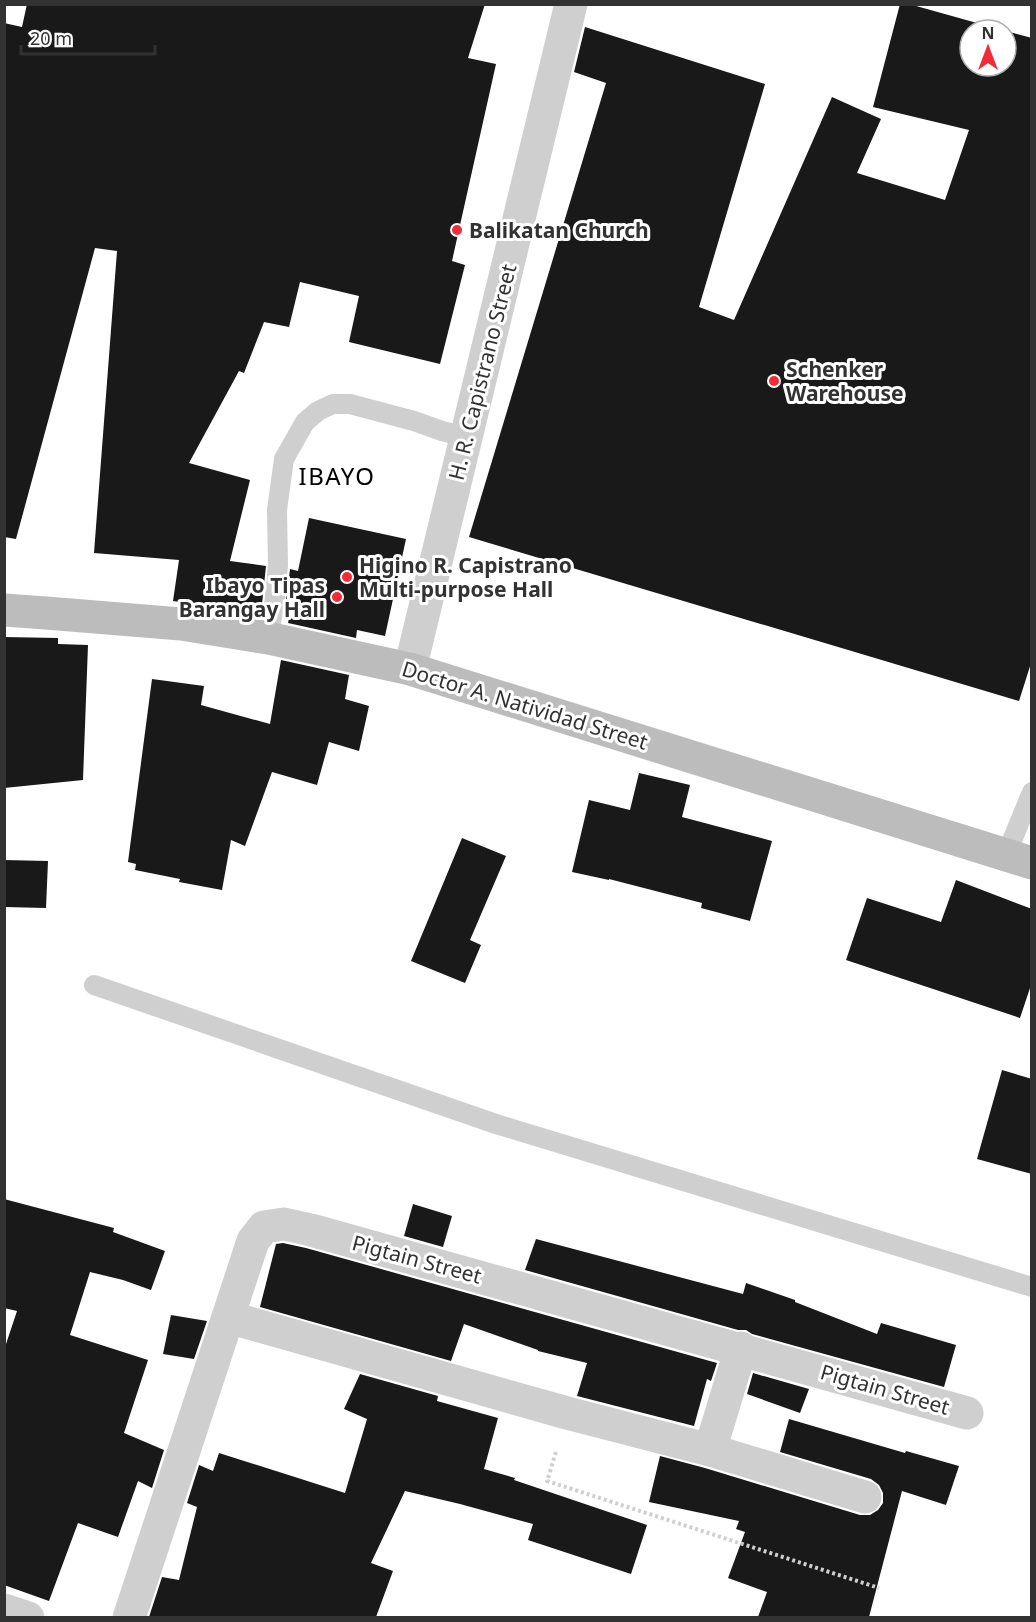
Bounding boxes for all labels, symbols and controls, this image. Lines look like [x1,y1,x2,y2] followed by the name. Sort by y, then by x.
[21,18,154,56] scale bar
[958,18,1018,78] north arrow
[981,22,995,44] text: N
[30,26,72,50] text: 20 m
[469,216,649,244] place label: Balikatan Church
[450,223,464,237] marker: Balikatan Church
[442,261,522,483] street label: H. R. Capistrano Street
[786,355,903,407] place label: Schenker Warehouse
[767,374,781,388] marker: Schenker Warehouse
[299,459,375,492] district label: IBAYO
[359,551,572,603] place label: Higino R. Capistrano Multi-purpose Hall
[340,570,354,584] marker: Higino R. Capistrano Multi-purpose Hall
[179,571,325,623] place label: Ibayo Tipas Barangay Hall
[330,590,344,604] marker: Ibayo Tipas Barangay Hall
[399,654,652,756] street label: Doctor A. Natividad Street
[349,1228,485,1290] street label: Pigtain Street
[817,1357,953,1421] street label: Pigtain Street

